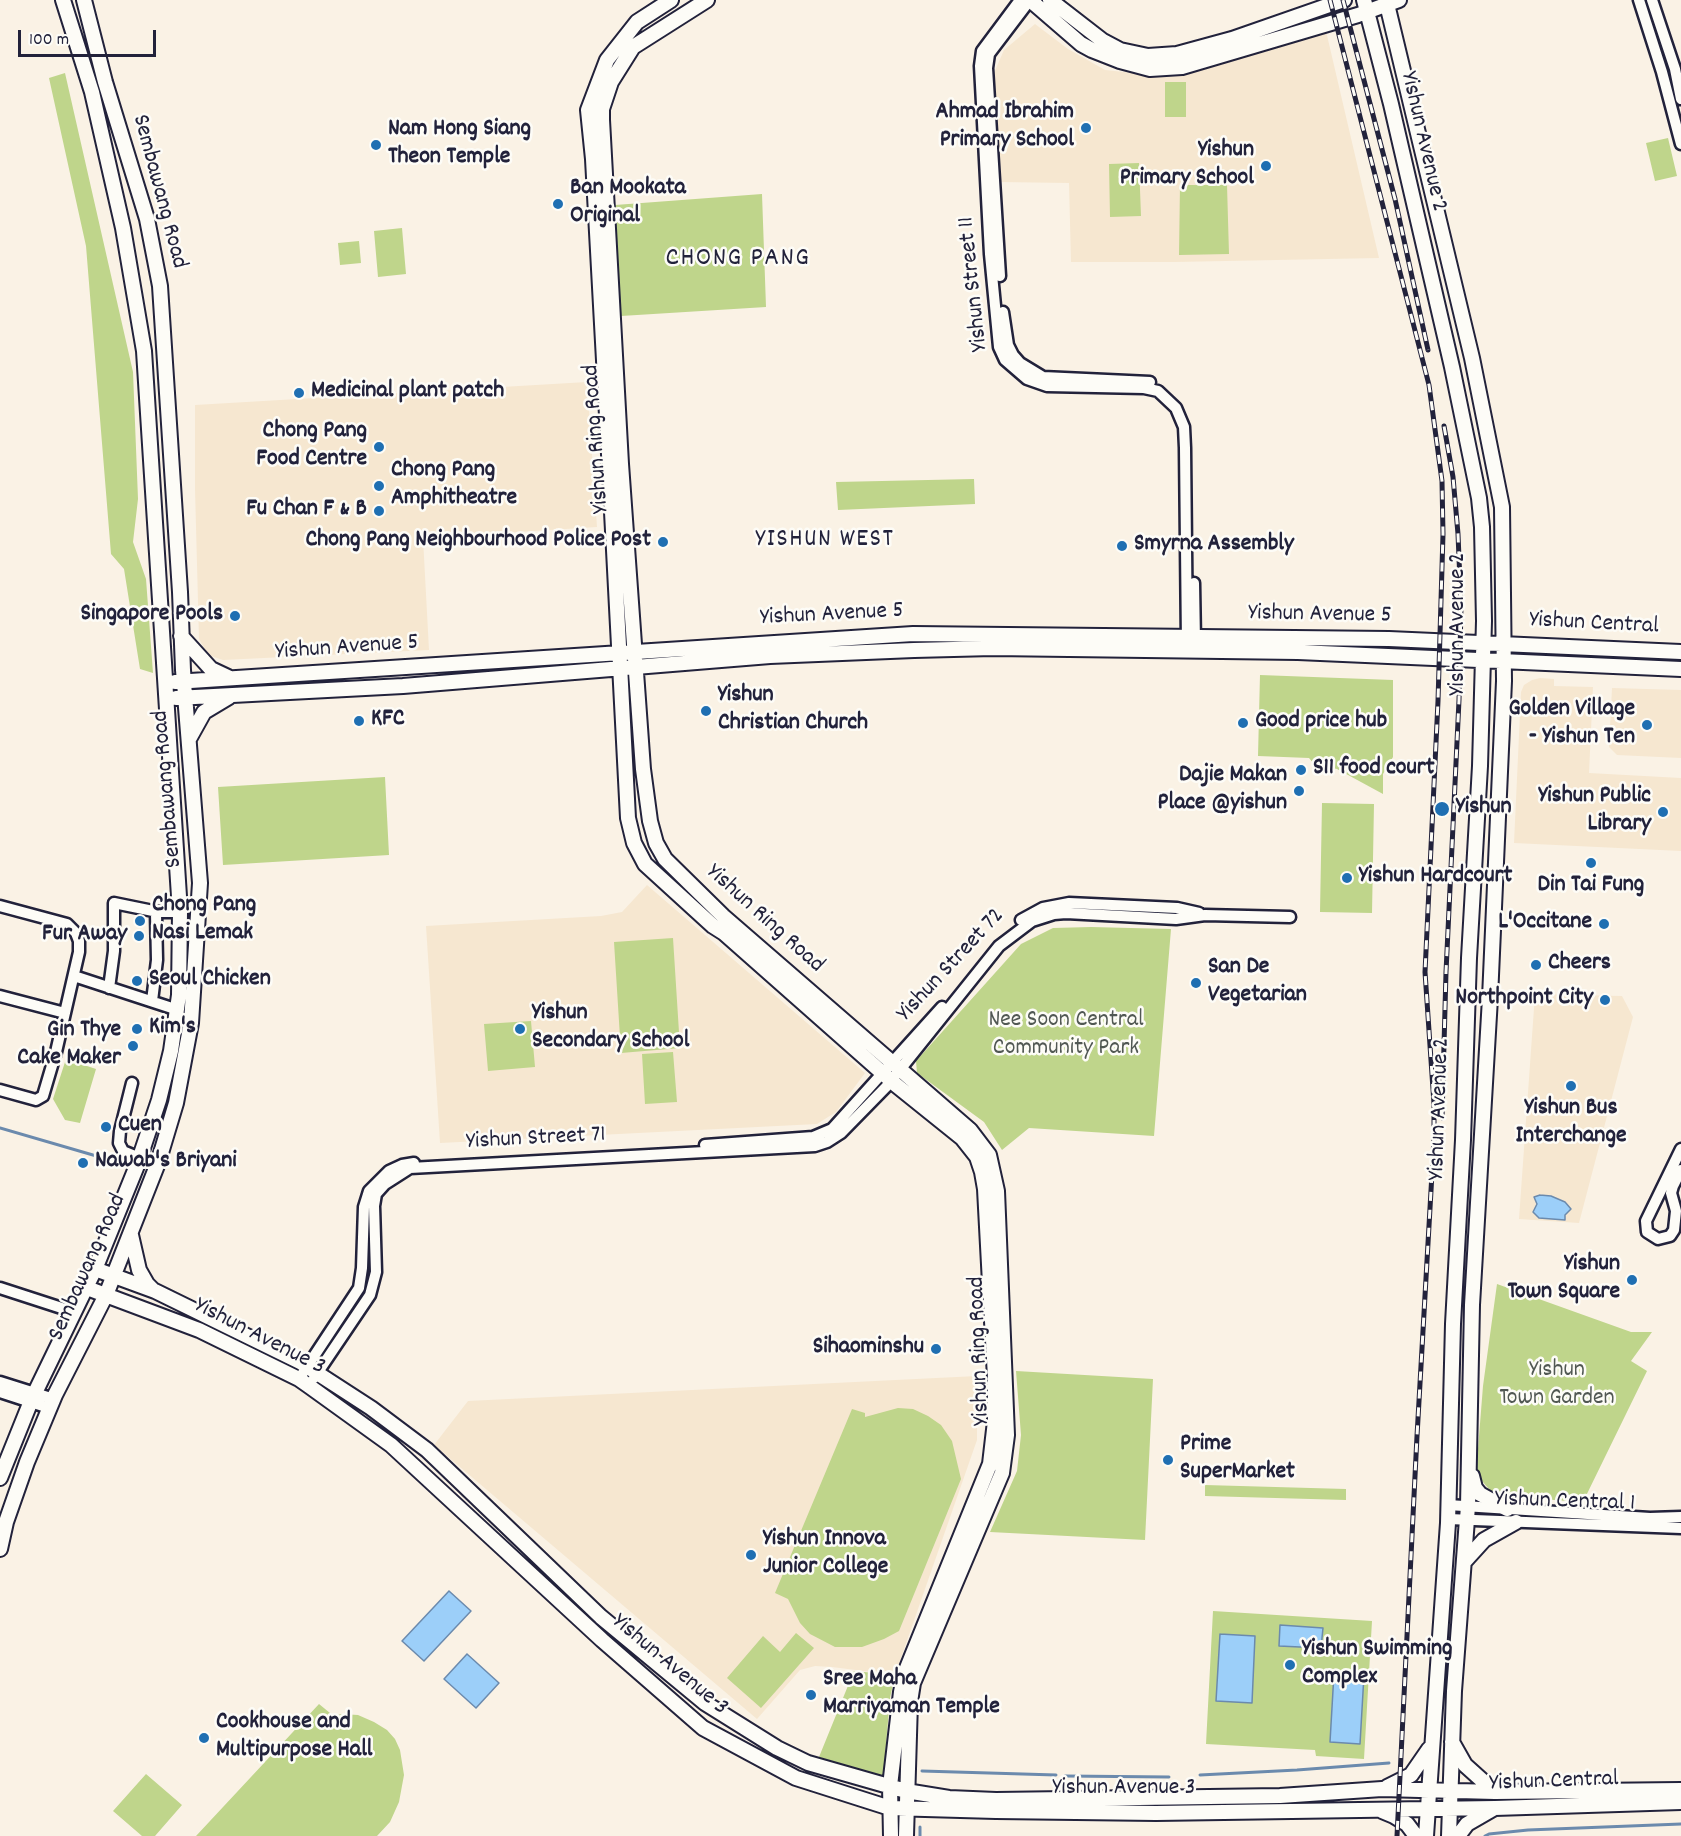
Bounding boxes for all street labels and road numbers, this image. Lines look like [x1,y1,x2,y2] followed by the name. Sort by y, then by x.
[1392,69,1452,215] street label: Yishun Avenue 2
[124,112,192,272] street label: Sembawang Road
[954,215,996,353] street label: Yishun Street 11
[578,364,618,514] street label: Yishun Ring Road
[1446,553,1474,695] street label: Yishun Avenue 2
[760,598,904,634] street label: Yishun Avenue 5
[1248,600,1392,632] street label: Yishun Avenue 5
[1529,607,1659,643] street label: Yishun Central
[274,630,420,668] street label: Yishun Avenue 5
[148,709,190,869] street label: Sembawang Road
[699,859,829,981] street label: Yishun Ring Road
[892,903,1012,1029] street label: Yishun Street 72
[1424,1037,1458,1181] street label: Yishun Avenue 2
[466,1122,606,1158] street label: Yishun Street 71
[44,1190,134,1346] street label: Sembawang Road
[964,1276,998,1426] street label: Yishun Ring Road
[189,1293,329,1383] street label: Yishun Avenue 3
[1494,1486,1636,1520] street label: Yishun Central 1
[605,1609,733,1723] street label: Yishun Avenue 3
[1489,1766,1619,1800] street label: Yishun Central
[1052,1776,1196,1804] street label: Yishun Avenue 3

